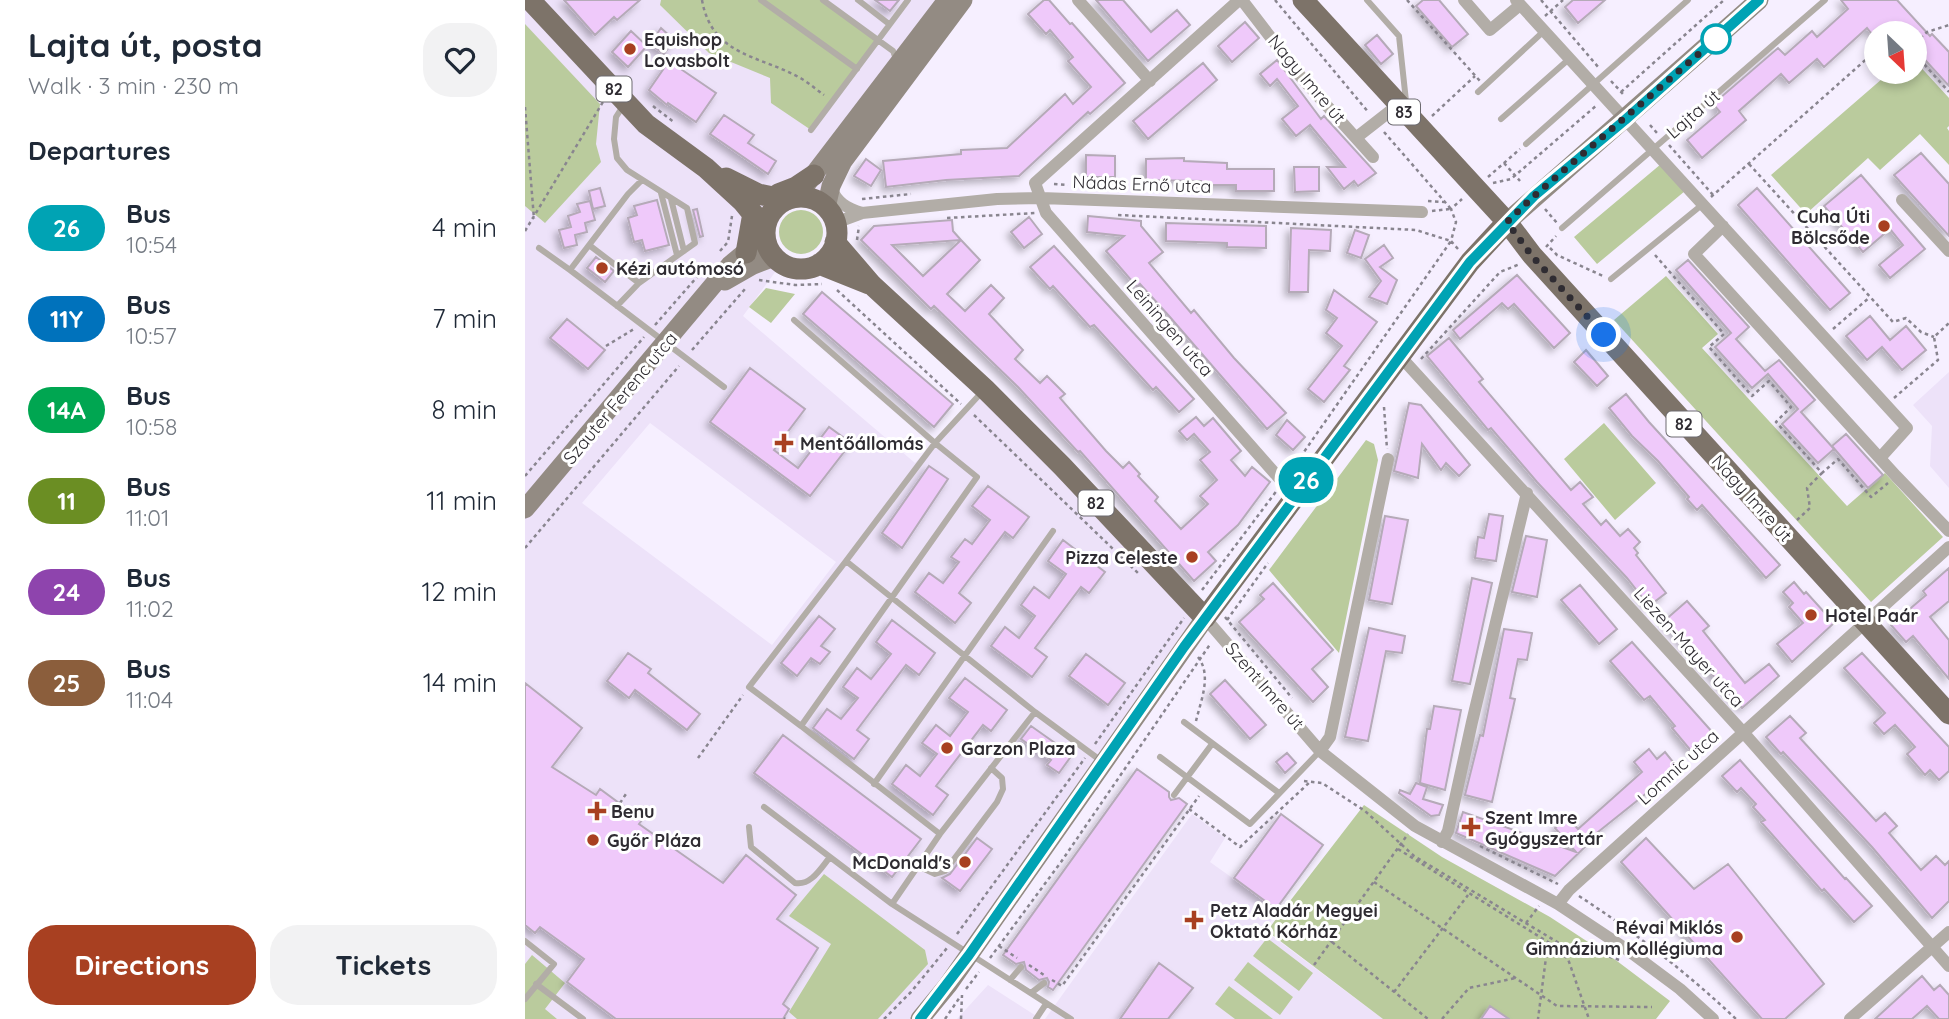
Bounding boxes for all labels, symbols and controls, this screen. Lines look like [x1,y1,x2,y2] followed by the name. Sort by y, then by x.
[1864,21,1927,84] north arrow
[1864,21,1927,84] map controls
[423,23,497,97] button: heart
[28,24,262,65] text: Lajta út, posta
[1701,24,1731,54] unlabelled marker
[644,28,730,72] place label: Equishop Lovasbolt
[1263,30,1351,128] street label: Nagy Imre út
[622,41,638,57] marker: Equishop Lovasbolt
[28,71,239,100] text: Walk · 3 min · 230 m
[597,76,631,102] road number: 82
[1661,84,1725,144] street label: Lajta út
[1388,100,1420,124] road number: 83
[28,134,171,167] text: Departures
[1072,170,1212,198] street label: Nádas Ernő utca
[126,197,171,230] text: Bus
[1791,205,1870,249] place label: Cuha Úti Bölcsőde
[432,211,497,244] text: 4 min
[53,213,80,243] text: 26
[1876,218,1892,234] marker: Cuha Úti Bölcsőde
[126,230,177,259] text: 10:54
[616,257,744,280] place label: Kézi autómosó
[594,260,610,276] marker: Kézi autómosó
[1122,275,1218,381] street label: Leiningen utca
[126,288,171,321] text: Bus
[432,302,497,335] text: 7 min
[50,304,83,334] text: 11Y
[1586,317,1621,352] your location
[126,321,177,350] text: 10:57
[558,327,682,469] street label: Szauter Ferenc utca
[126,379,171,412] text: Bus
[432,393,497,426] text: 8 min
[47,395,86,425] text: 14A
[126,412,177,441] text: 10:58
[1667,412,1701,436] road number: 82
[800,432,924,455] place label: Mentőállomás
[774,433,794,453] marker: Mentőállomás
[1707,450,1797,546] street label: Nagy Imre út
[1275,457,1337,503] line badge: 26
[1293,465,1319,495] text: 26
[126,470,171,503] text: Bus
[426,484,497,517] text: 11 min
[57,486,76,516] text: 11
[1079,490,1113,516] road number: 82
[126,503,170,532] text: 11:01
[1065,546,1178,569] place label: Pizza Celeste
[1184,549,1200,565] marker: Pizza Celeste
[126,561,171,594] text: Bus
[422,575,497,608] text: 12 min
[53,577,80,607] text: 24
[1629,582,1749,712] street label: Liezen-Mayer utca
[126,594,174,623] text: 11:02
[1825,604,1919,627] place label: Hotel Paár
[1803,607,1819,623] marker: Hotel Paár
[1221,637,1309,735] street label: Szent Imre út
[126,652,171,685] text: Bus
[423,666,497,699] text: 14 min
[53,668,80,698] text: 25
[126,685,173,714] text: 11:04
[1632,724,1724,810] street label: Lomnic utca
[961,737,1075,760] place label: Garzon Plaza
[939,740,955,756] marker: Garzon Plaza
[611,800,655,823] place label: Benu
[589,803,605,819] marker: Benu
[1485,806,1604,850] place label: Szent Imre Gyógyszertár
[1463,819,1479,835] marker: Szent Imre Gyógyszertár
[607,829,701,852] place label: Győr Pláza
[585,832,601,848] marker: Győr Pláza
[852,851,951,874] place label: McDonald's
[957,854,973,870] marker: McDonald's
[1210,899,1378,943] place label: Petz Aladár Megyei Oktató Kórház
[1184,910,1204,930] marker: Petz Aladár Megyei Oktató Kórház
[1526,916,1723,960] place label: Révai Miklós Gimnázium Kollégiuma
[28,925,256,1005] button: Directions
[270,925,497,1005] button: Tickets
[1729,929,1745,945] marker: Révai Miklós Gimnázium Kollégiuma

